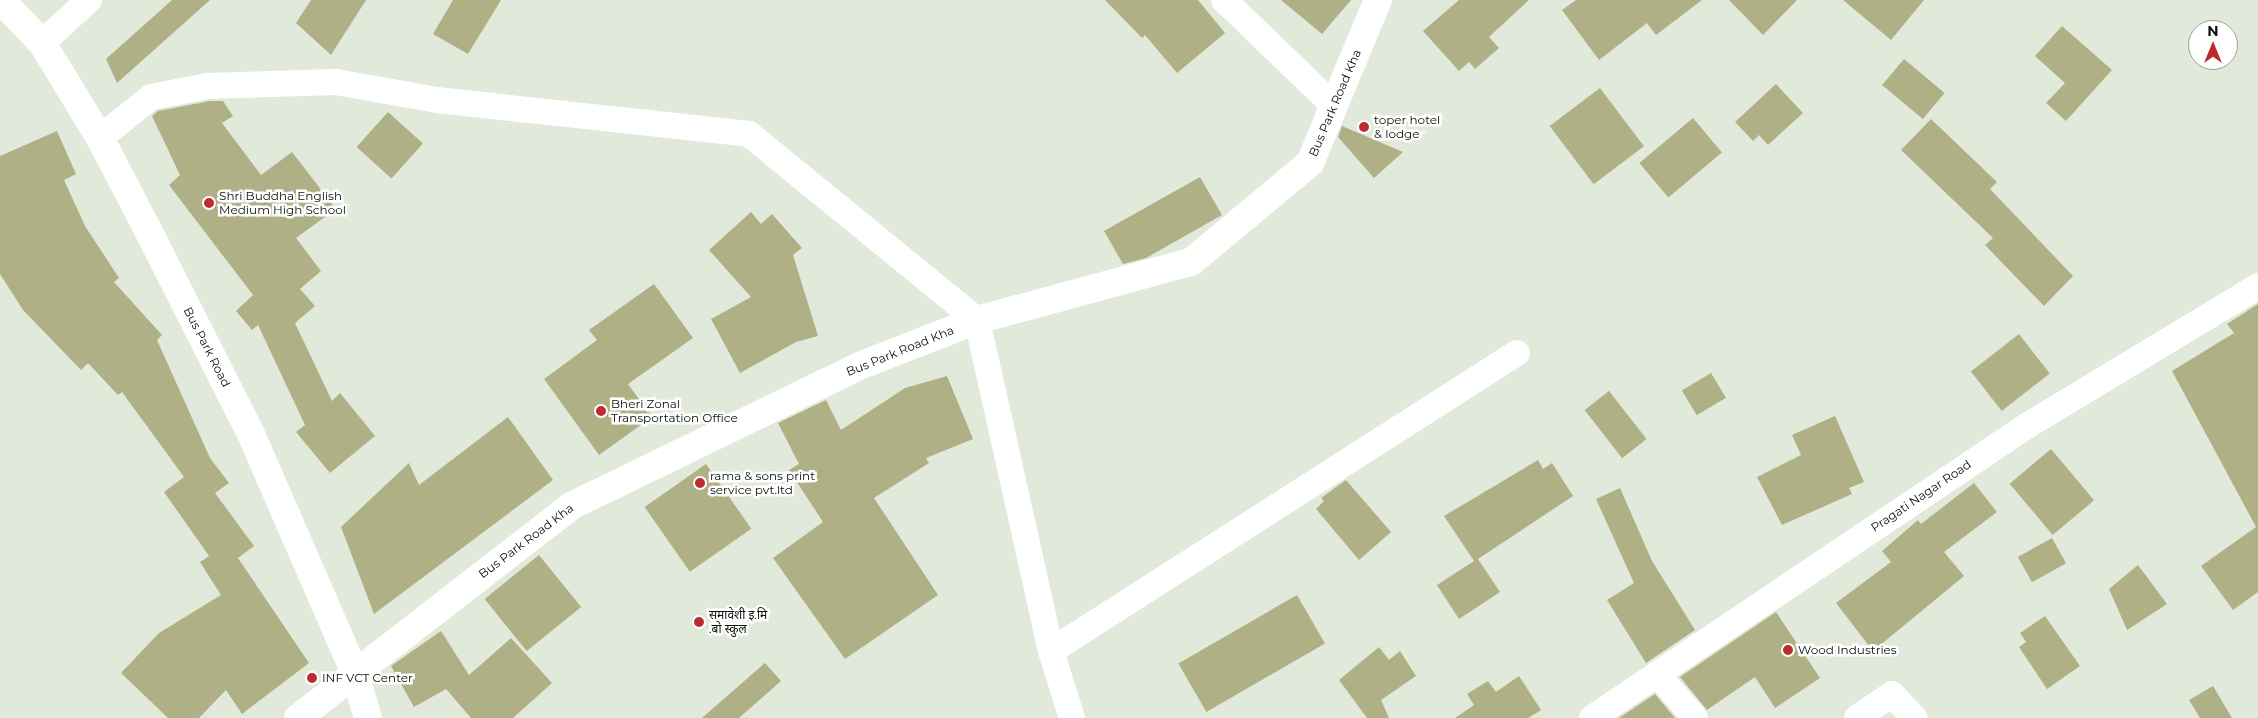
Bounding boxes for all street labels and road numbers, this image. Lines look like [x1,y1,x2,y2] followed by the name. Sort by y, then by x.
[1306,47,1364,159] street label: Bus Park Road Kha
[181,305,233,389] street label: Bus Park Road
[844,323,956,379] street label: Bus Park Road Kha
[1868,457,1974,535] street label: Pragati Nagar Road
[476,501,576,581] street label: Bus Park Road Kha

